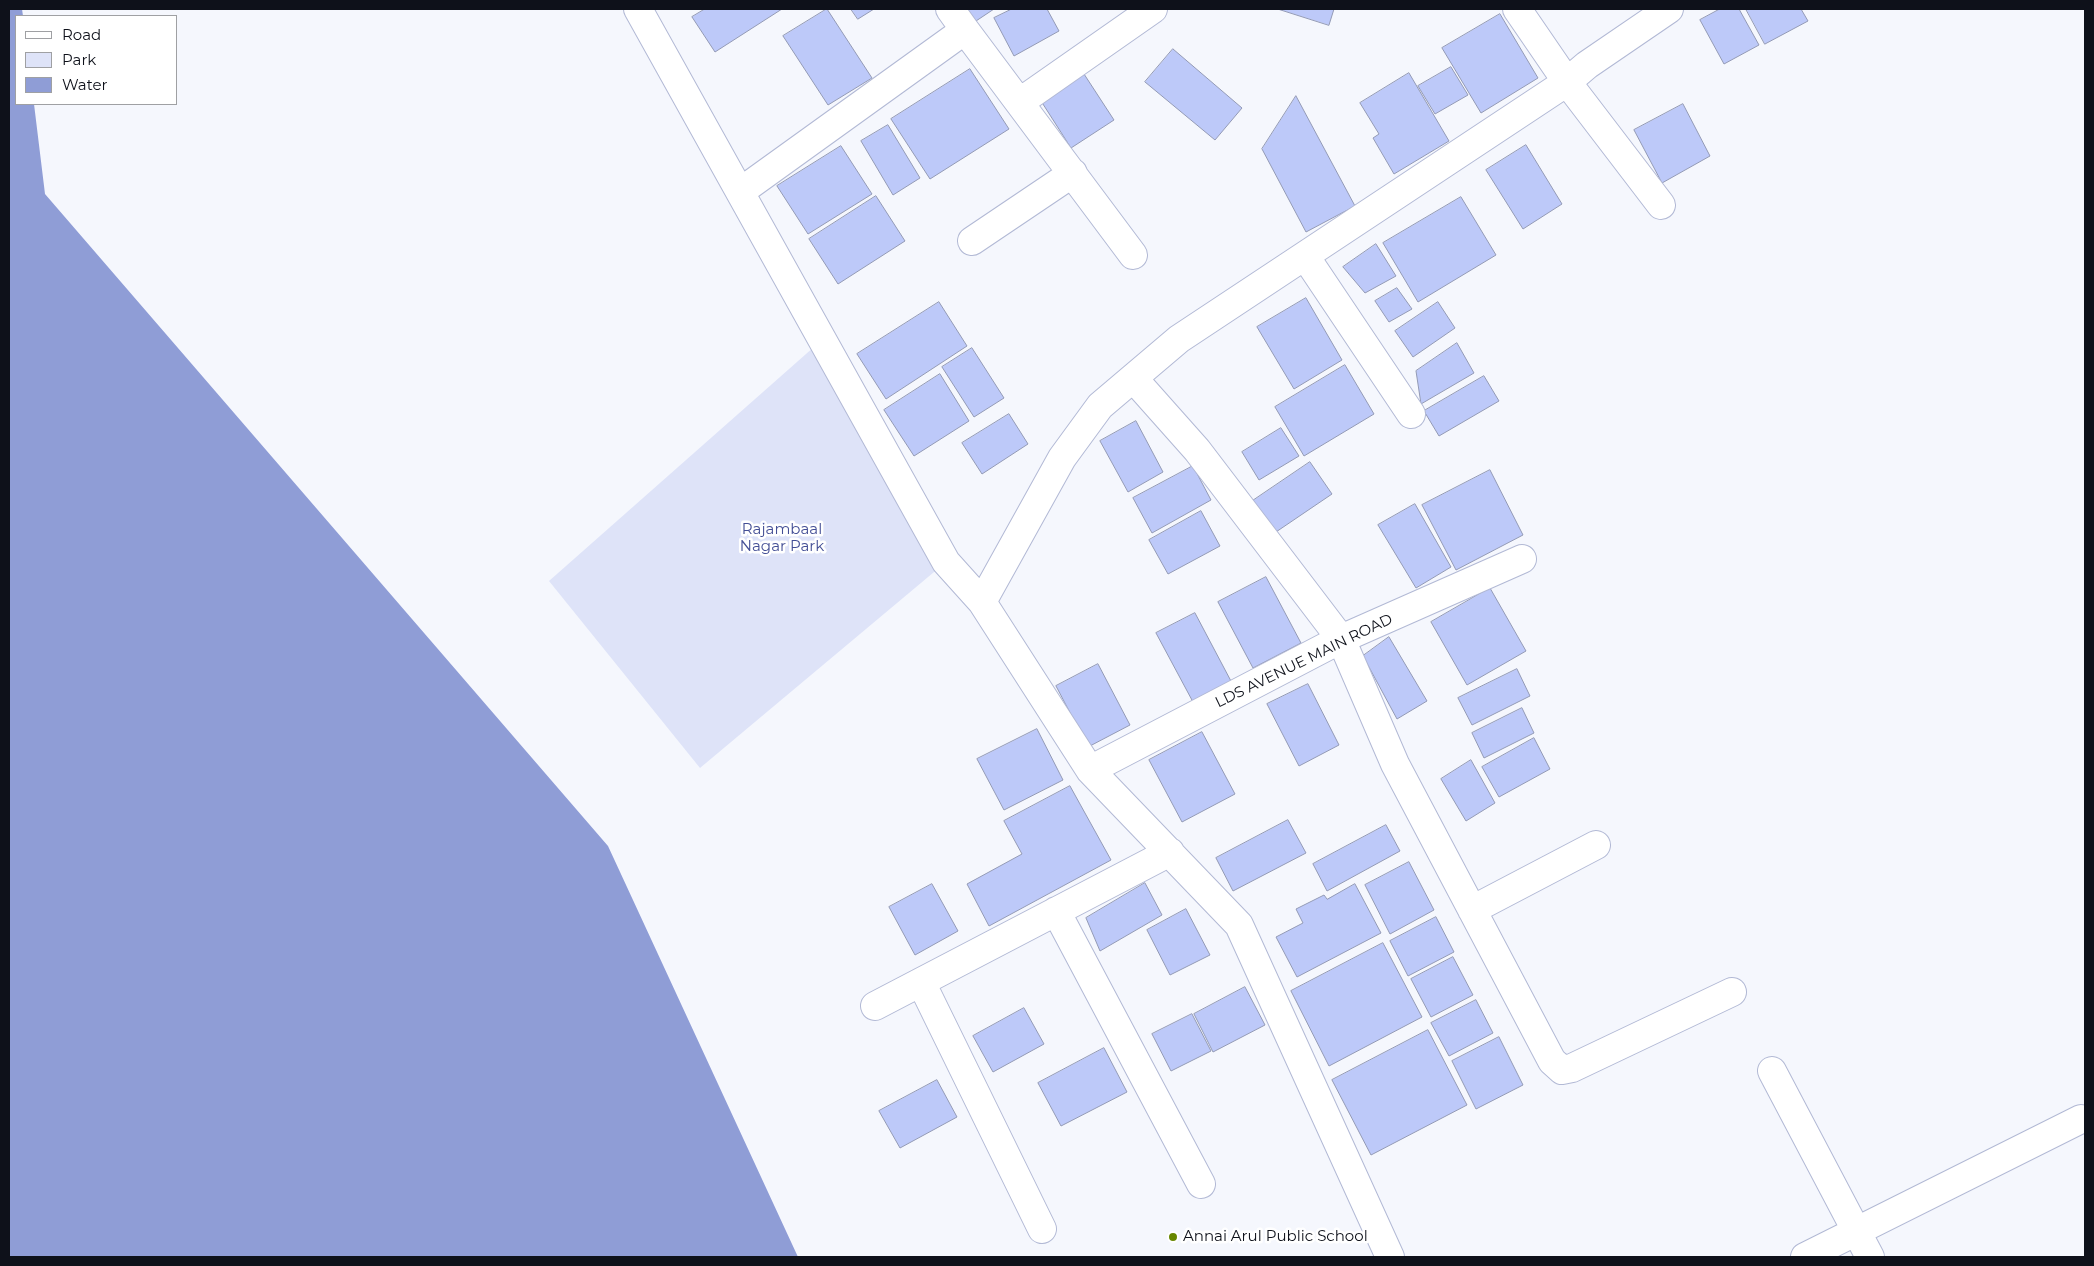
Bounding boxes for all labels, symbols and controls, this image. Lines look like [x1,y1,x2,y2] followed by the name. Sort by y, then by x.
[15,15,178,105] legend
[62,25,101,44] text: Road
[62,50,96,69] text: Park
[62,75,108,94] text: Water
[740,521,824,556] park label: Rajambaal Nagar Park
[1212,610,1396,712] street label: LDS AVENUE MAIN ROAD
[1183,1228,1368,1246] place label: Annai Arul Public School
[1167,1231,1179,1243] marker: Annai Arul Public School

